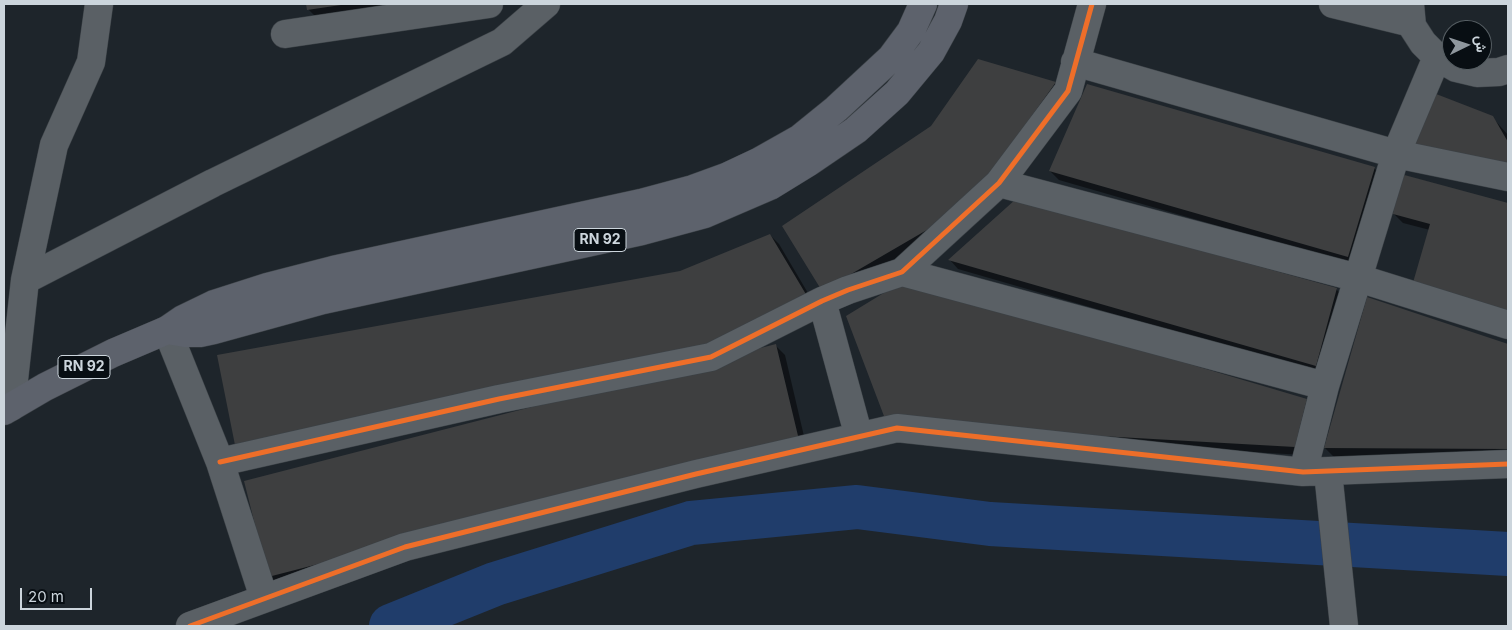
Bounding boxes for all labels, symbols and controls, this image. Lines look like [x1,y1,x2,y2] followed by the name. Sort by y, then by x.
[1442,20,1492,70] north arrow
[1472,35,1491,53] text: ش
[574,228,626,252] road number: RN 92
[58,356,110,378] road number: RN 92
[22,578,95,610] scale bar
[28,587,64,606] text: 20 m

